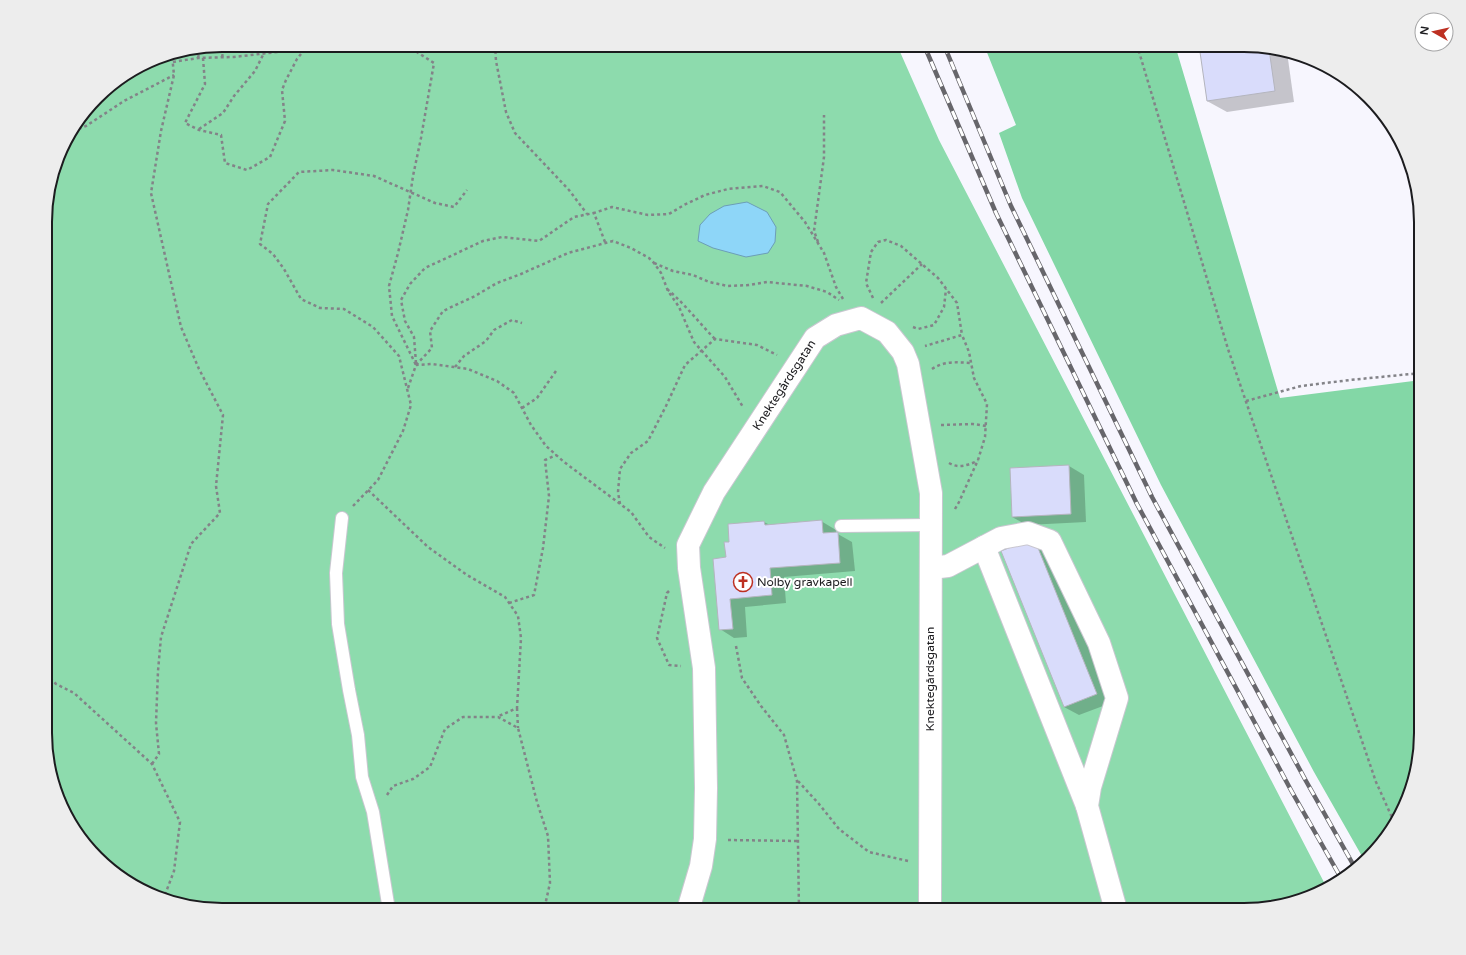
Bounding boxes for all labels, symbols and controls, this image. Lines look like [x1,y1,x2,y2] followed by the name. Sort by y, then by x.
[1414,12,1454,52] north arrow
[1418,25,1432,36] text: N
[750,337,818,433] street label: Knektegårdsgatan
[732,571,754,593] church icon: Nolby gravkapell
[757,575,852,589] place label: Nolby gravkapell
[923,627,937,731] street label: Knektegårdsgatan

